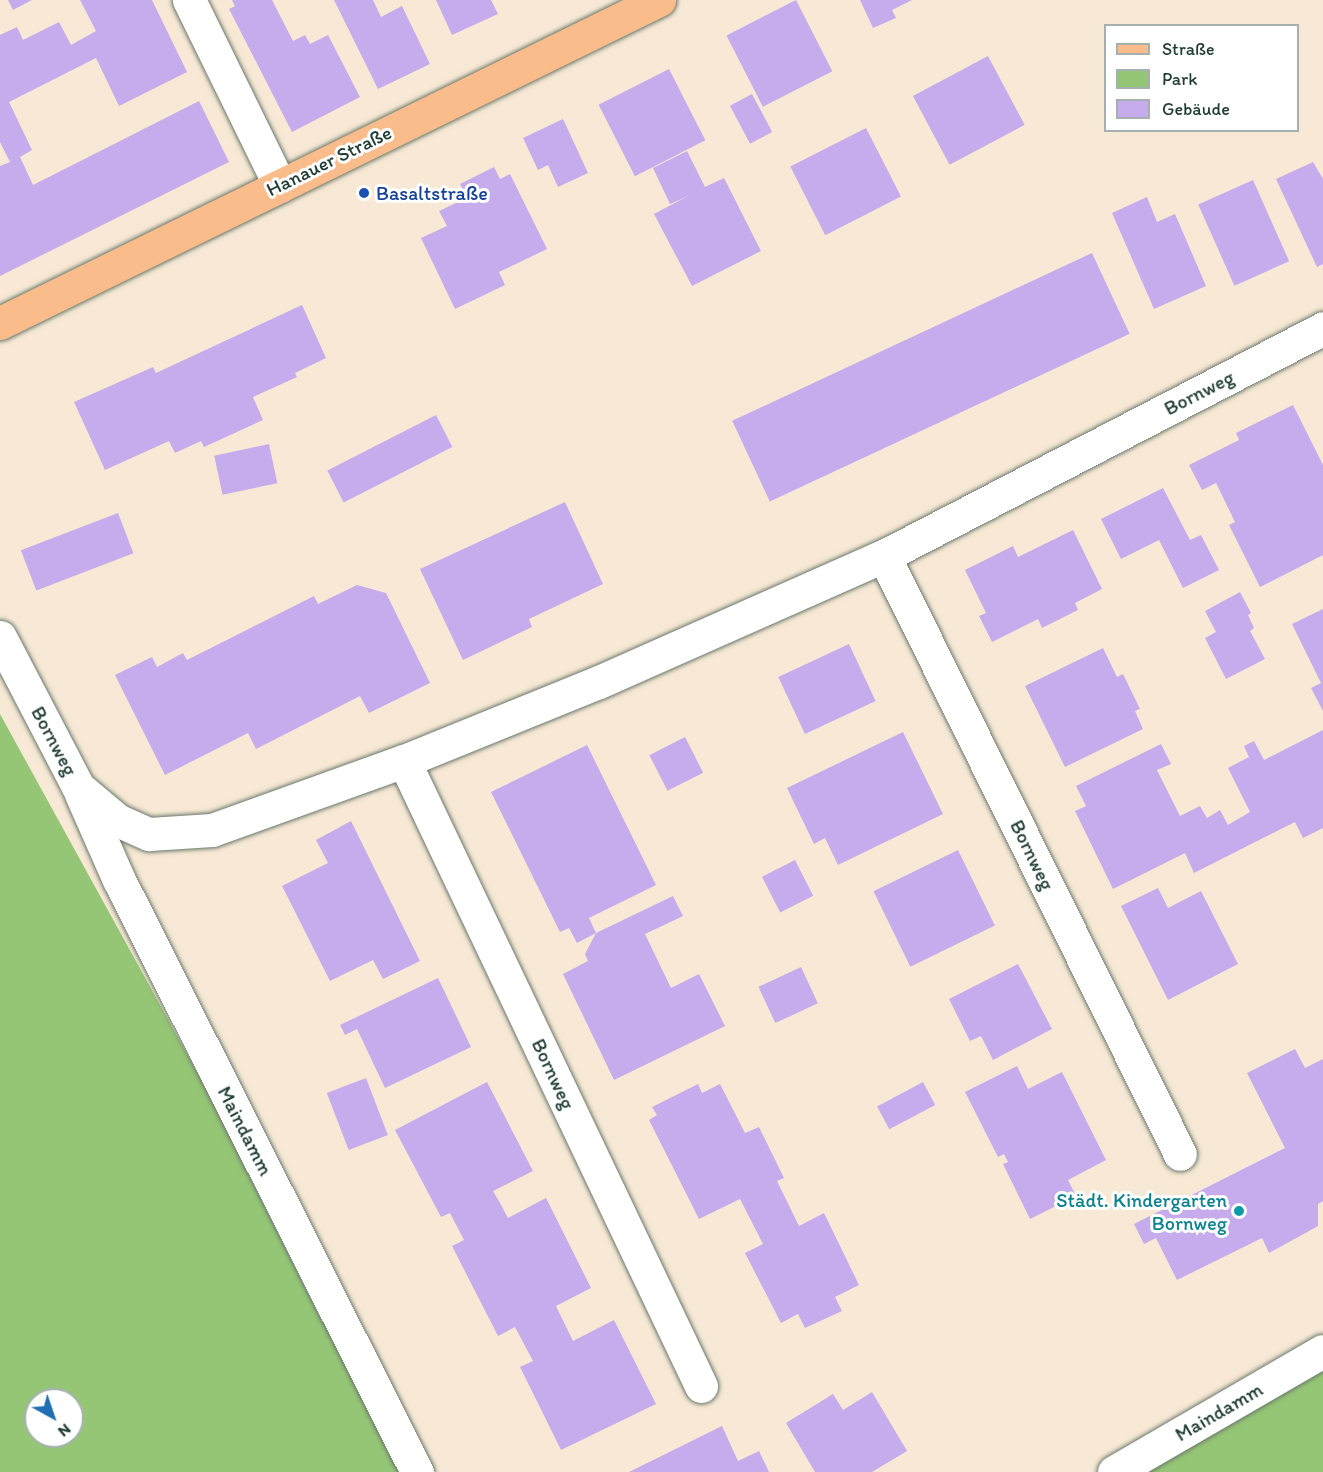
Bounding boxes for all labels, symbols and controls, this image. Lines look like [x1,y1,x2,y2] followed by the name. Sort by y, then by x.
[1104,24,1299,132] legend
[1162,38,1215,60] text: Straße
[1162,68,1197,90] text: Park
[1162,98,1230,120] text: Gebäude
[262,120,396,202] street label: Hanauer Straße
[376,181,488,205] place label: Basaltstraße
[357,186,371,200] marker: Basaltstraße
[1160,365,1238,421] street label: Bornweg
[26,702,82,780] street label: Bornweg
[1005,816,1059,894] street label: Bornweg
[526,1035,580,1113] street label: Bornweg
[212,1082,278,1180] street label: Maindamm
[1056,1188,1227,1235] place label: Städt. Kindergarten Bornweg
[1232,1204,1246,1218] marker: Städt. Kindergarten Bornweg
[1171,1377,1267,1447] street label: Maindamm
[24,1388,84,1448] north arrow
[54,1420,75,1441] text: N

